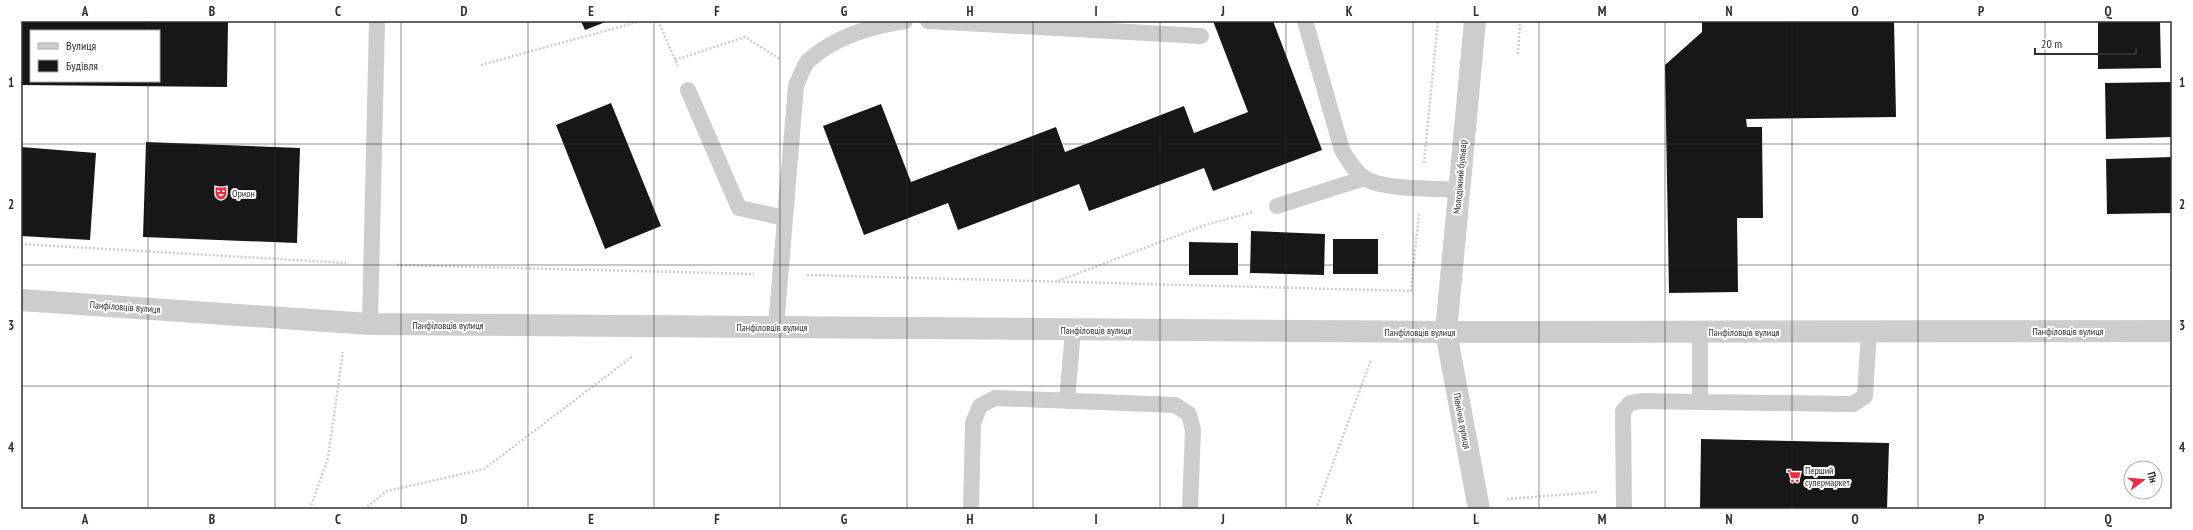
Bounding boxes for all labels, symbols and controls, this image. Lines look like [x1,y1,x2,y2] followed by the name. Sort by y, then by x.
[81,3,89,20] text: A
[209,3,215,20] text: B
[335,3,341,20] text: C
[461,3,468,20] text: D
[588,3,594,20] text: E
[714,3,720,20] text: F
[841,3,848,20] text: G
[967,3,974,20] text: H
[1094,3,1098,20] text: I
[1220,3,1225,20] text: J
[1346,3,1353,20] text: K
[1473,3,1479,20] text: L
[1598,3,1607,20] text: M
[1725,3,1733,20] text: N
[1851,3,1859,20] text: O
[1978,3,1984,20] text: P
[2104,3,2112,20] text: Q
[30,30,160,82] legend
[2035,30,2136,56] scale bar
[2041,36,2062,51] text: 20 m
[66,38,96,53] text: Вулиця
[66,58,98,73] text: Будівля
[8,74,14,91] text: 1
[2179,74,2185,91] text: 1
[1450,139,1470,215] street label: Молодіжний бульвар
[213,185,229,201] theatre icon: Орион
[232,187,255,200] place label: Орион
[8,196,14,213] text: 2
[2179,196,2185,213] text: 2
[89,298,161,316] street label: Панфіловців вулиця
[8,317,14,334] text: 3
[2179,317,2185,334] text: 3
[413,319,484,332] street label: Панфіловців вулиця
[737,321,808,334] street label: Панфіловців вулиця
[1061,324,1132,337] street label: Панфіловців вулиця
[2033,325,2104,338] street label: Панфіловців вулиця
[1385,326,1456,339] street label: Панфіловців вулиця
[1709,326,1780,339] street label: Панфіловців вулиця
[1450,392,1474,450] street label: Північна вулиця
[8,439,15,456] text: 4
[2179,439,2186,456] text: 4
[2123,460,2163,500] north arrow
[1805,464,1850,489] place label: Перший супермаркет
[1786,468,1802,484] supermarket icon: Перший супермаркет
[2144,470,2161,484] text: Пн
[81,511,89,528] text: A
[209,511,215,528] text: B
[335,511,341,528] text: C
[461,511,468,528] text: D
[588,511,594,528] text: E
[714,511,720,528] text: F
[841,511,848,528] text: G
[967,511,974,528] text: H
[1094,511,1098,528] text: I
[1220,511,1225,528] text: J
[1346,511,1353,528] text: K
[1473,511,1479,528] text: L
[1598,511,1607,528] text: M
[1725,511,1733,528] text: N
[1851,511,1859,528] text: O
[1978,511,1984,528] text: P
[2104,511,2112,528] text: Q

